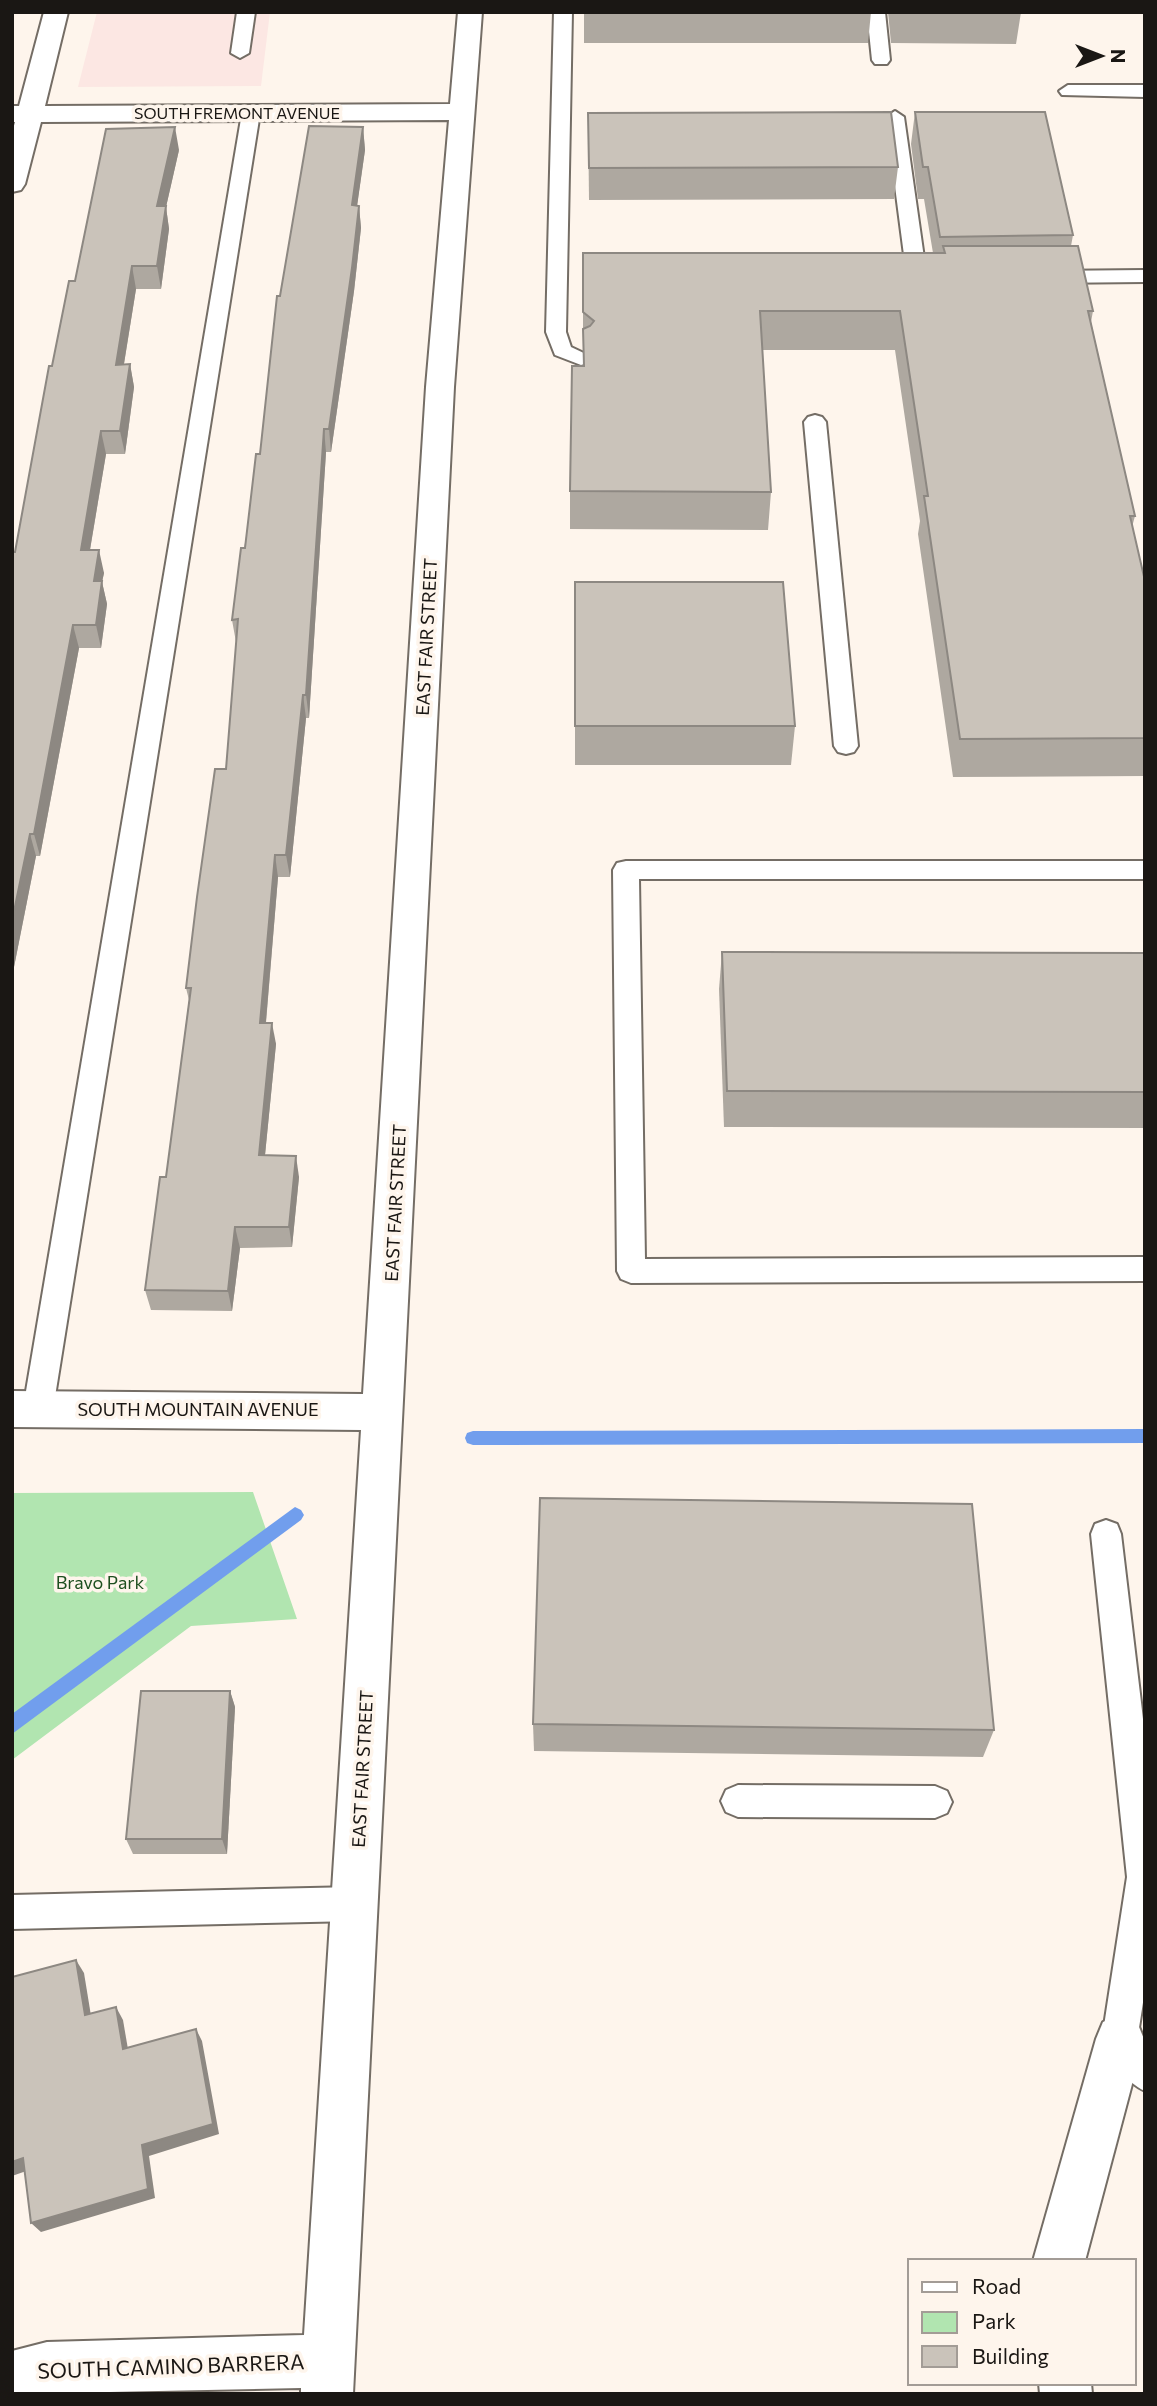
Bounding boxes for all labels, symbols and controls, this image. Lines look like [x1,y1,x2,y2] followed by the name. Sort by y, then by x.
[1066,21,1136,91] north arrow
[1107,49,1130,63] text: N
[134,103,340,122] street label: SOUTH FREMONT AVENUE
[411,558,441,716] street label: EAST FAIR STREET
[380,1124,410,1282] street label: EAST FAIR STREET
[77,1398,319,1420] street label: SOUTH MOUNTAIN AVENUE
[56,1571,145,1593] park label: Bravo Park
[347,1690,377,1848] street label: EAST FAIR STREET
[908,2259,1136,2385] legend
[972,2273,1021,2298] text: Road
[972,2308,1016,2333] text: Park
[972,2343,1049,2368] text: Building
[37,2348,305,2383] street label: SOUTH CAMINO BARRERA

